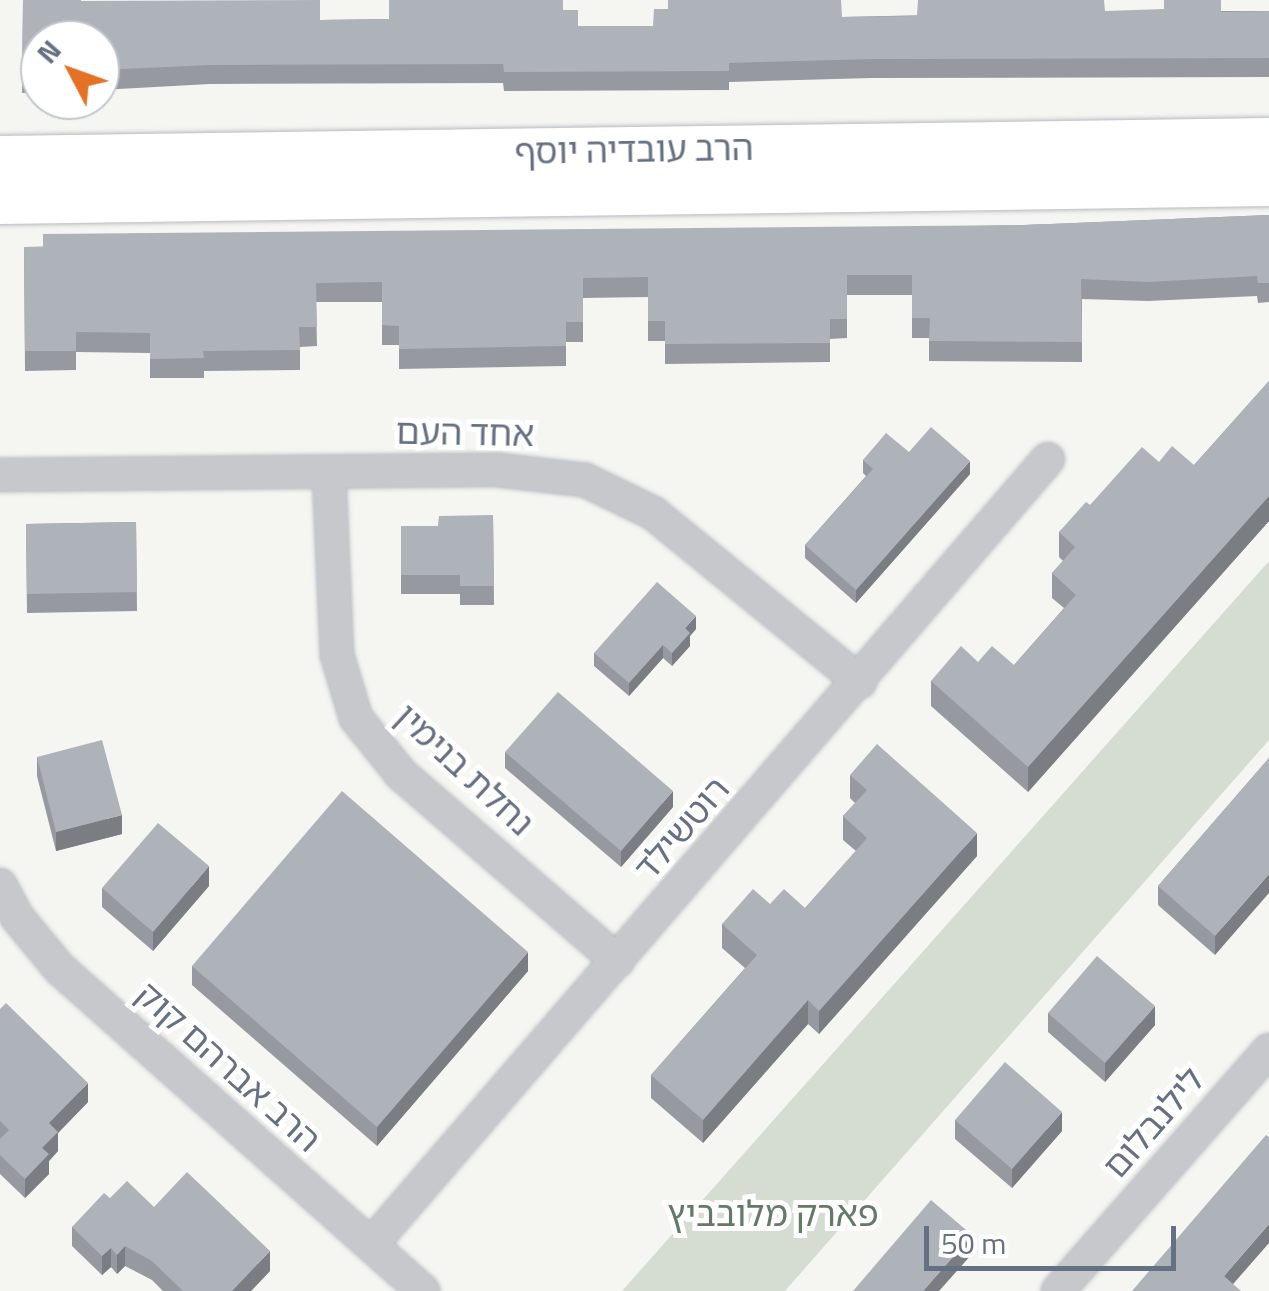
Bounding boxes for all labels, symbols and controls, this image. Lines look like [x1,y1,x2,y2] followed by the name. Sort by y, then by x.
[20,20,120,120] north arrow
[26,30,71,73] text: N
[514,126,754,172] street label: הרב עובדיה יוסף
[395,410,535,454] street label: אחד העם
[387,694,543,844] street label: נחלת בנימין
[625,768,737,888] street label: רוטשילד
[128,972,330,1160] street label: הרב אברהם קוק
[1094,1058,1212,1186] street label: לילנבלום
[667,1192,879,1234] park label: פארק מלובביץ
[929,1206,1182,1268] scale bar
[941,1220,1006,1266] text: 50 m

